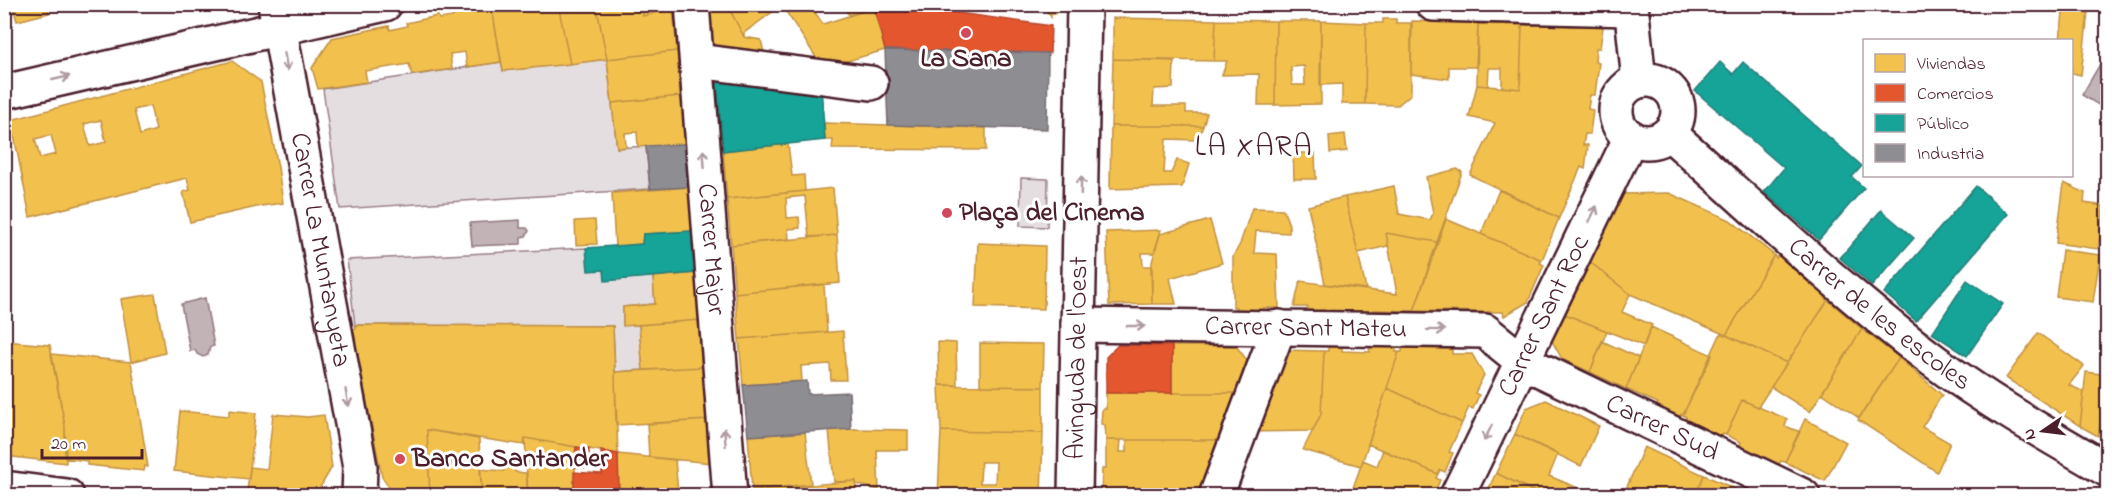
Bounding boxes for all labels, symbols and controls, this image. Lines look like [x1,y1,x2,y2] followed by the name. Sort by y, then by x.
[959,26,973,40] marker: La Sana
[1863,39,2073,177] legend
[920,40,1012,79] place label: La Sana
[281,52,292,71] one-way arrow
[1916,52,1986,78] text: Viviendas
[52,72,71,84] one-way arrow
[1917,82,1994,108] text: Comercios
[1917,112,1969,138] text: Público
[1195,126,1313,170] district label: LA XARA
[280,130,361,370] street label: Carrer La Muntanyeta
[1917,142,1984,168] text: Industria
[698,150,709,169] one-way arrow
[1076,176,1087,196] one-way arrow
[686,182,736,317] street label: Carrer Major
[959,194,1145,233] place label: Plaça del Cinema
[940,206,954,220] marker: Plaça del Cinema
[1588,206,1600,224] one-way arrow
[1779,228,1979,401] street label: Carrer de les escoles
[1488,229,1600,403] street label: Carrer Sant Roc
[1056,256,1099,460] street label: Avinguda de l'Oest
[1205,307,1407,349] street label: Carrer Sant Mateu
[1126,320,1146,332] one-way arrow
[1426,324,1446,336] one-way arrow
[1599,384,1725,472] street label: Carrer Sud
[342,388,353,408] one-way arrow
[2013,401,2073,461] north arrow
[42,422,142,460] scale bar
[1481,423,1493,441] one-way arrow
[2017,426,2043,442] text: N
[720,428,731,448] one-way arrow
[51,432,86,458] text: 20 m
[410,440,609,479] place label: Banco Santander
[393,452,407,466] marker: Banco Santander

